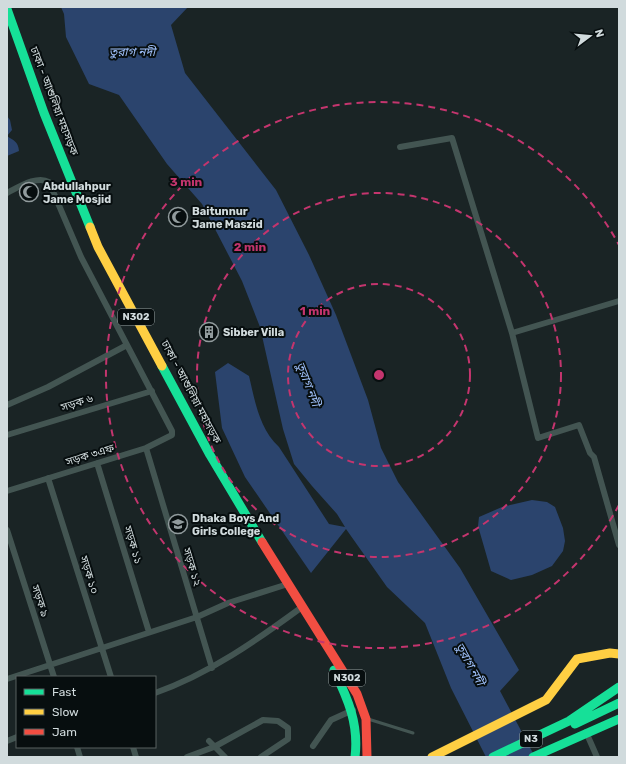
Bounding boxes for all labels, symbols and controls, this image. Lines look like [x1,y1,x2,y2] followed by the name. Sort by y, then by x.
[570,16,610,56] north arrow
[592,28,606,39] text: N
[27,44,81,157] street label: ঢাকা - আশুলিয়া মহাসড়ক
[109,45,158,59] water label: তুরাগ নদী
[170,175,203,189] text: 3 min
[43,180,111,206] place label: Abdullahpur Jame Mosjid
[18,181,40,203] mosque icon: Abdullahpur Jame Mosjid
[192,205,263,231] place label: Baitunnur Jame Maszid
[167,206,189,228] mosque icon: Baitunnur Jame Maszid
[234,240,267,254] text: 2 min
[300,304,331,318] text: 1 min
[118,309,154,325] road number: N302
[198,321,220,343] building icon: Sibber Villa
[223,326,284,339] place label: Sibber Villa
[158,337,224,446] street label: ঢাকা - আশুলিয়া মহাসড়ক
[293,360,324,411] water label: তুরাগ নদী
[372,368,386,382] centre of rings
[58,392,95,414] street label: সড়ক ৬
[63,441,117,469] street label: সড়ক ৩এফ
[192,512,279,538] place label: Dhaka Boys And Girls College
[167,513,189,535] school or university icon: Dhaka Boys And Girls College
[121,523,145,566] street label: সড়ক ১১
[180,545,204,588] street label: সড়ক ১২
[77,553,101,596] street label: সড়ক ১০
[28,582,51,619] street label: সড়ক ৯
[452,640,489,690] water label: তুরাগ নদী
[329,670,365,686] road number: N302
[16,676,156,748] legend
[52,685,76,699] text: Fast
[52,705,79,719] text: Slow
[52,725,77,739] text: Jam
[520,731,542,747] road number: N3

